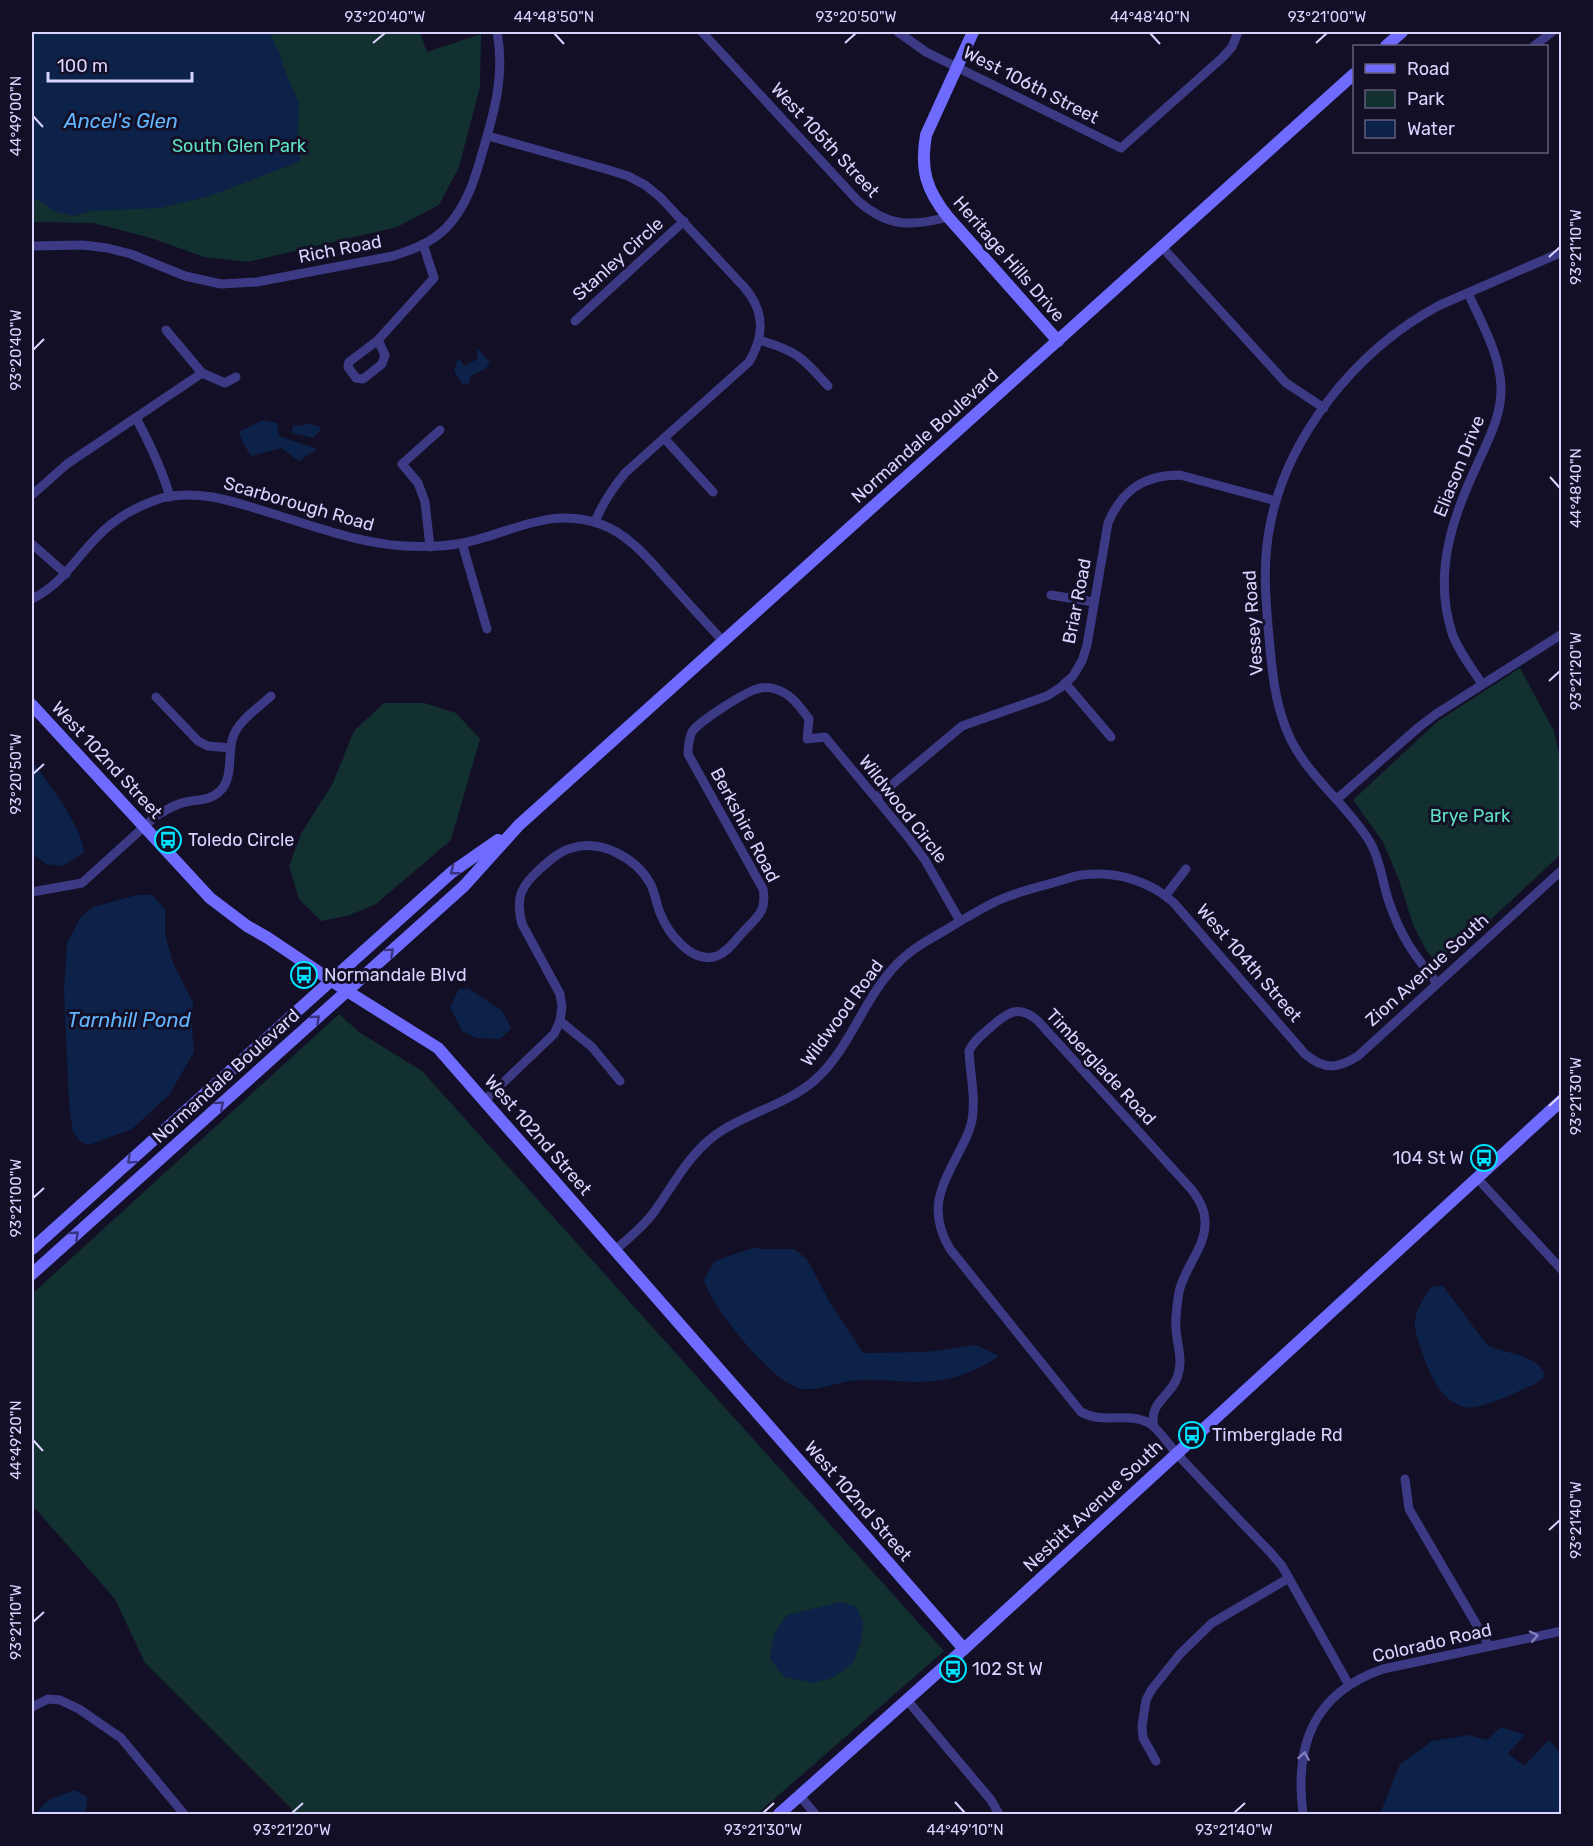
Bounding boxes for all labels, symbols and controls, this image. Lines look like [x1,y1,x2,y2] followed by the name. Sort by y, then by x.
[345,8,425,26] text: 93°20'40"W
[514,8,594,26] text: 44°48'50"N
[815,8,897,26] text: 93°20'50"W
[1110,8,1190,26] text: 44°48'40"N
[1288,8,1366,26] text: 93°21'00"W
[960,41,1102,129] street label: West 106th Street
[48,45,192,83] scale bar
[1353,45,1548,153] legend
[57,55,108,77] text: 100 m
[1407,58,1450,80] text: Road
[7,76,25,156] text: 44°49'00"N
[766,78,884,202] street label: West 105th Street
[1407,88,1445,110] text: Park
[63,109,178,133] water label: Ancel's Glen
[1407,118,1455,140] text: Water
[172,135,307,157] park label: South Glen Park
[948,192,1070,326] street label: Heritage Hills Drive
[1567,209,1585,285] text: 93°21'10"W
[568,213,668,305] street label: Stanley Circle
[297,230,383,268] street label: Rich Road
[7,310,25,390] text: 93°20'40"W
[847,364,1003,508] street label: Normandale Boulevard
[1429,412,1489,520] street label: Eliason Drive
[1567,448,1585,528] text: 44°48'40"N
[221,472,377,536] street label: Scarborough Road
[1058,556,1096,646] street label: Briar Road
[1238,570,1268,676] street label: Vessey Road
[1567,632,1585,710] text: 93°21'20"W
[47,697,167,823] street label: West 102nd Street
[7,733,25,815] text: 93°20'50"W
[854,751,952,867] street label: Wildwood Circle
[706,764,784,886] street label: Berkshire Road
[1430,805,1511,827] park label: Brye Park
[153,825,183,855] bus stop icon: Toledo Circle
[188,829,294,851] place label: Toledo Circle
[450,864,461,875] one-way arrow
[1192,899,1306,1027] street label: West 104th Street
[1361,909,1493,1031] street label: Zion Avenue South
[383,948,394,959] one-way arrow
[796,955,888,1071] street label: Wildwood Road
[289,960,319,990] bus stop icon: Normandale Blvd
[324,964,467,986] place label: Normandale Blvd
[148,1004,304,1148] street label: Normandale Boulevard
[1041,1004,1161,1130] street label: Timberglade Road
[67,1008,192,1032] water label: Tarnhill Pond
[310,1015,320,1026] one-way arrow
[1567,1057,1585,1135] text: 93°21'30"W
[480,1070,596,1200] street label: West 102nd Street
[213,1101,224,1112] one-way arrow
[1469,1143,1499,1173] bus stop icon: 104 St W
[1393,1147,1464,1169] place label: 104 St W
[127,1153,138,1164] one-way arrow
[7,1159,25,1237] text: 93°21'00"W
[68,1231,79,1242] one-way arrow
[7,1400,25,1480] text: 44°49'20"N
[1177,1420,1207,1450] bus stop icon: Timberglade Rd
[1212,1424,1343,1446] place label: Timberglade Rd
[800,1436,916,1566] street label: West 102nd Street
[1019,1436,1167,1576] street label: Nesbitt Avenue South
[1567,1481,1585,1559] text: 93°21'40"W
[7,1584,25,1660] text: 93°21'10"W
[1370,1619,1494,1667] street label: Colorado Road
[1528,1631,1538,1644] one-way arrow
[938,1654,968,1684] bus stop icon: 102 St W
[972,1658,1043,1680] place label: 102 St W
[1298,1752,1310,1761] one-way arrow
[253,1821,331,1839] text: 93°21'20"W
[724,1821,802,1839] text: 93°21'30"W
[926,1821,1004,1839] text: 44°49'10"N
[1195,1821,1273,1839] text: 93°21'40"W

